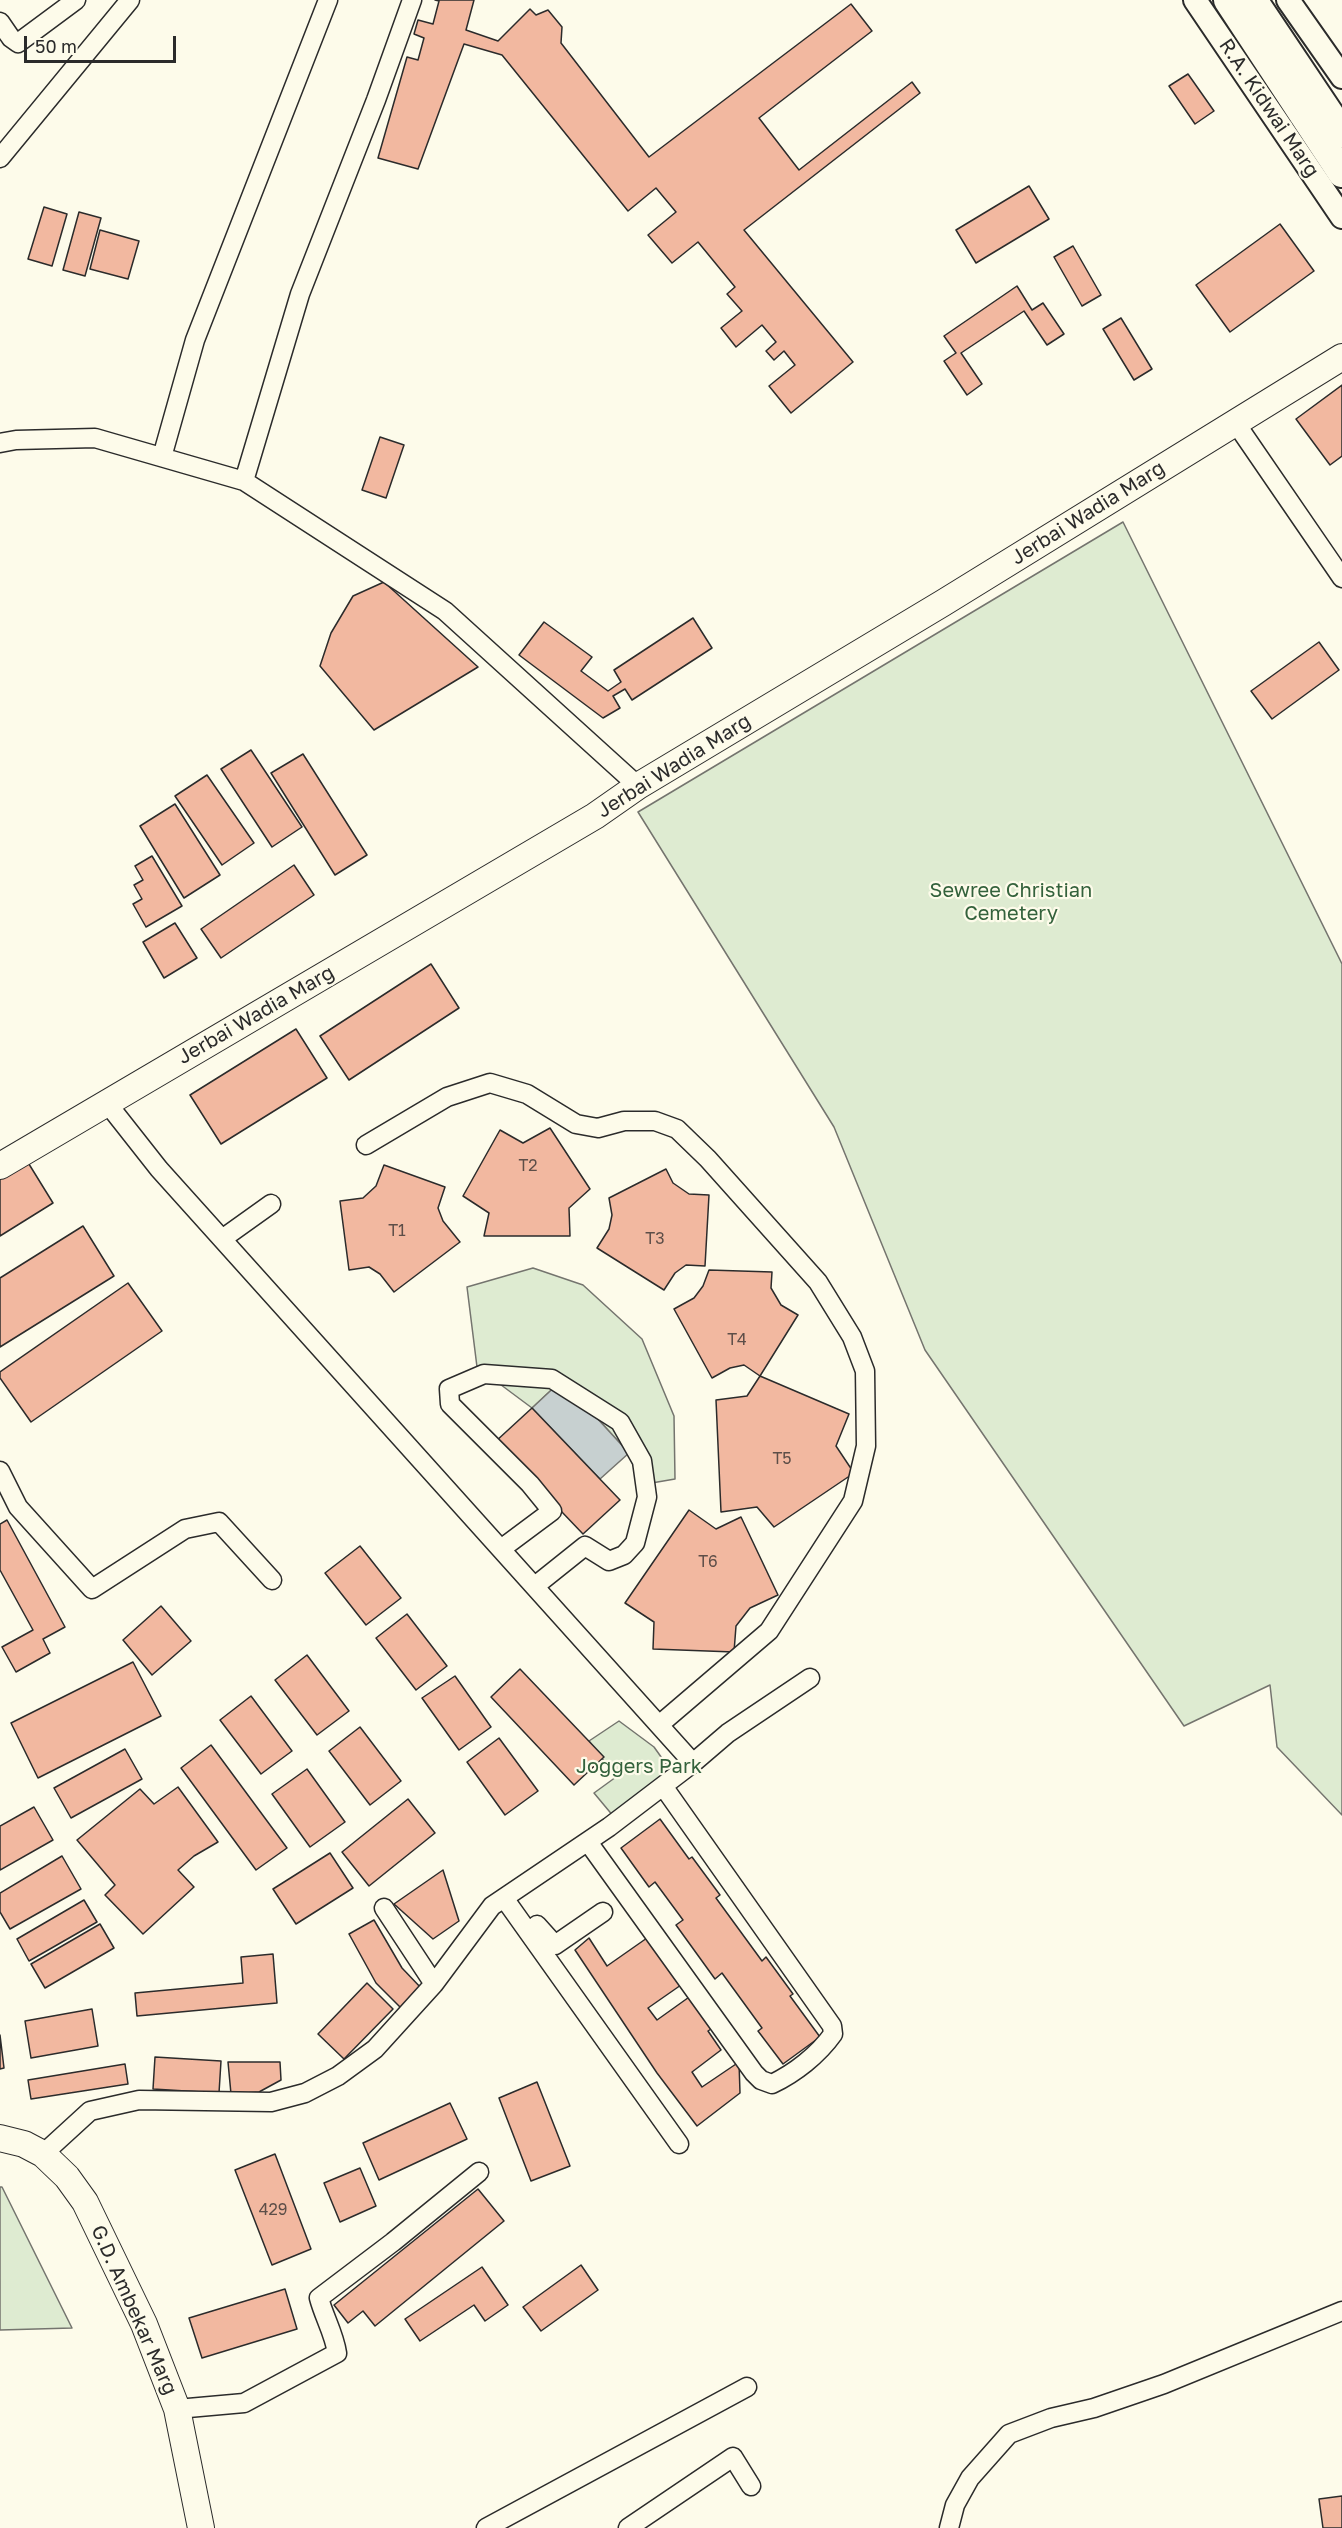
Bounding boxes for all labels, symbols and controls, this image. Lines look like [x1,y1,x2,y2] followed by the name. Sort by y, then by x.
[27,24,178,62] scale bar
[1214,34,1324,182] street label: R.A. Kidwai Marg
[35,35,77,57] text: 50 m
[1007,456,1169,570] street label: Jerbai Wadia Marg
[593,709,755,823] street label: Jerbai Wadia Marg
[930,879,1092,926] park label: Sewree Christian Cemetery
[174,960,338,1070] street label: Jerbai Wadia Marg
[518,1156,538,1176] house number: T2
[388,1221,406,1241] house number: T1
[645,1229,665,1249] house number: T3
[727,1330,747,1350] house number: T4
[772,1449,792,1469] house number: T5
[698,1552,718,1572] house number: T6
[576,1755,702,1779] park label: Joggers Park
[259,2200,287,2220] house number: 429
[86,2222,182,2398] street label: G.D. Ambekar Marg

